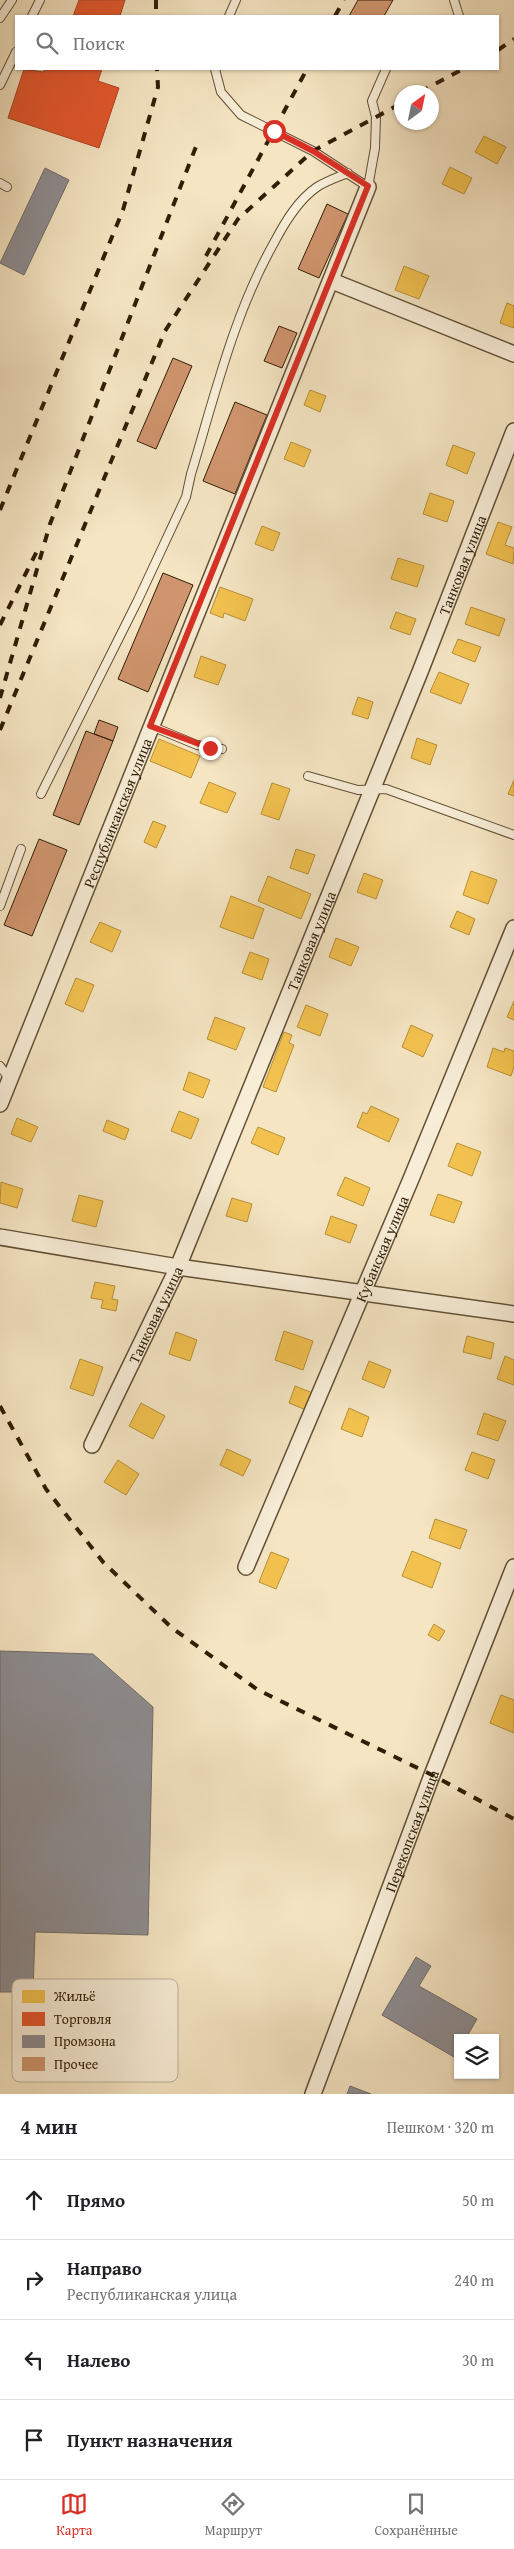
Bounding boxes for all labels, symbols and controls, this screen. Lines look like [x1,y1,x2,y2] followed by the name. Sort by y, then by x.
[15,15,499,70] search box
[33,29,61,57] icon: search
[73,29,125,57] text: Поиск
[394,85,439,130] north arrow
[263,120,286,143] route start
[433,511,491,618] street label: Танковая улица
[77,734,157,891] street label: Республиканская улица
[199,737,222,760] route end
[281,887,341,994] street label: Танковая улица
[350,1191,414,1305] street label: Кубанская улица
[123,1262,188,1367] street label: Танковая улица
[379,1766,444,1895] street label: Перекопская улица
[12,1979,178,2082] legend
[53,1986,96,2006] text: Жильё
[54,2009,111,2029] text: Торговля
[54,2031,116,2051] text: Промзона
[454,2034,499,2079] map controls
[454,2034,499,2079] button: layers
[54,2054,99,2074] text: Прочее
[20,2111,77,2142] text: 4 мин
[387,2115,494,2139] text: Пешком · 320 m
[20,2186,48,2214] icon: ahead
[67,2186,125,2214] text: Прямо
[462,2188,494,2212] text: 50 m
[67,2254,142,2282] text: Направо
[20,2266,48,2294] icon: right
[454,2268,494,2292] text: 240 m
[67,2282,237,2306] text: Республиканская улица
[20,2346,48,2374] icon: left
[67,2346,130,2374] text: Налево
[462,2348,494,2372] text: 30 m
[20,2426,48,2454] icon: arrive
[67,2426,233,2454] text: Пункт назначения
[56,2490,92,2540] tab: Карта
[205,2490,262,2540] tab: Маршрут
[374,2490,458,2540] tab: Сохранённые

